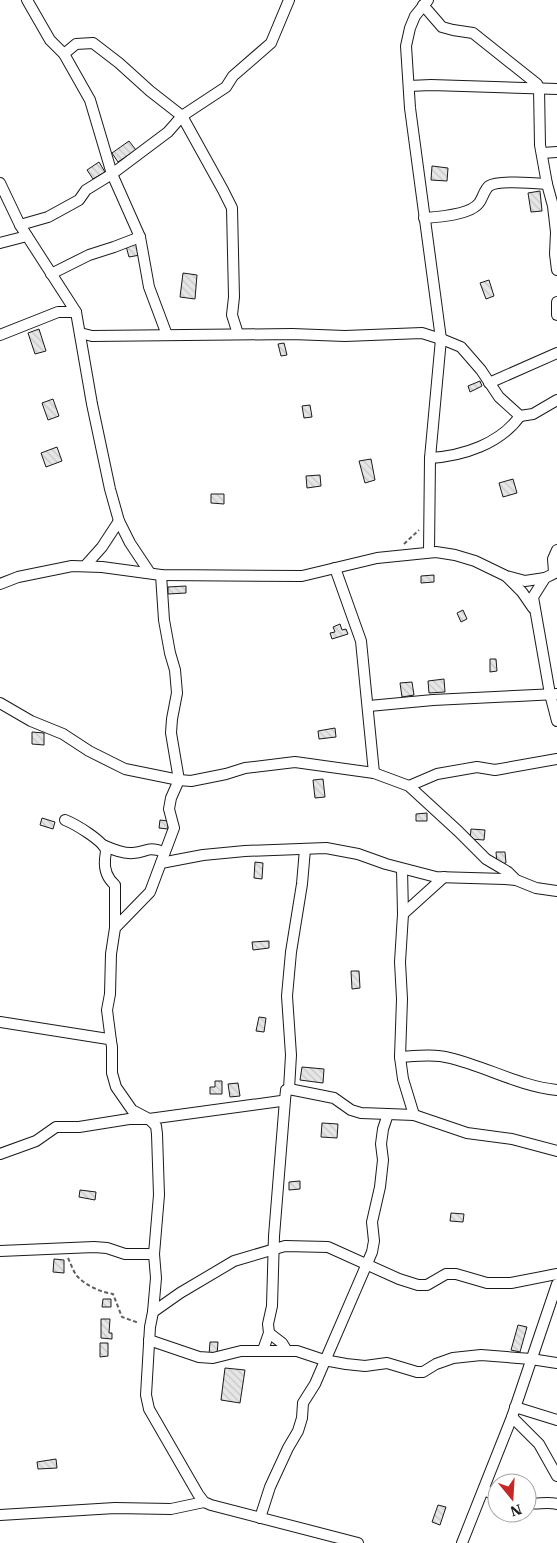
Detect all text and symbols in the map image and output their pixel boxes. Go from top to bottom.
north arrow [487,1473,537,1523]
text: N [508,1500,524,1521]

